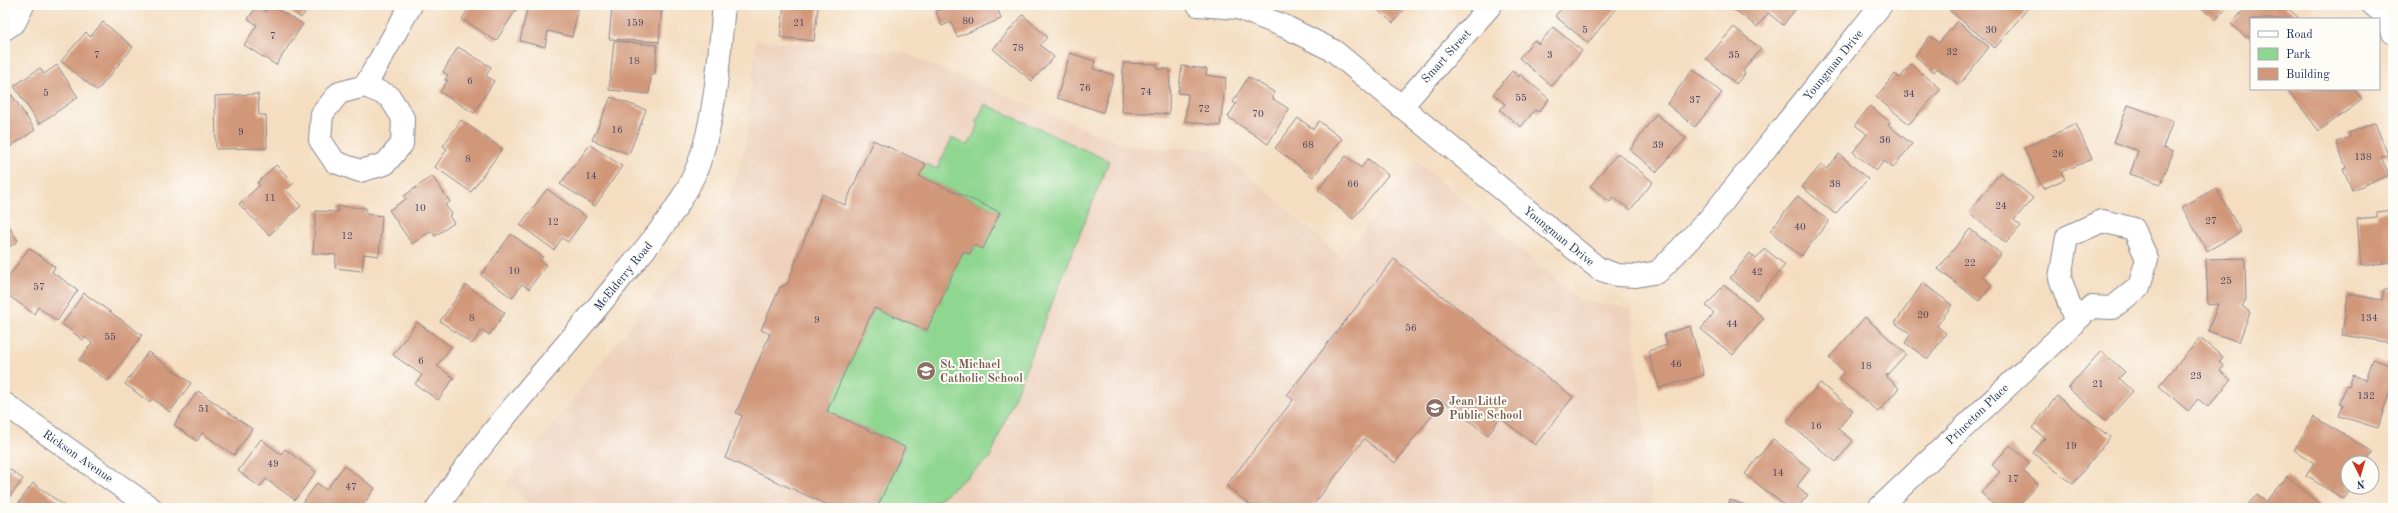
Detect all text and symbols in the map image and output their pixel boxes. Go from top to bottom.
house number: 80 [962,16,974,26]
house number: 159 [626,18,644,28]
house number: 21 [793,18,805,28]
legend [2250,18,2380,90]
house number: 5 [1582,25,1588,35]
house number: 30 [1985,25,1997,35]
street label: Smart Street [1420,28,1474,86]
street label: Youngman Drive [1802,28,1866,103]
text: Road [2286,29,2313,41]
house number: 7 [270,31,276,41]
house number: 78 [1012,43,1024,53]
house number: 32 [1946,47,1958,57]
text: Park [2286,49,2311,61]
house number: 7 [94,50,100,60]
house number: 3 [1547,50,1553,60]
house number: 35 [1728,50,1740,60]
house number: 18 [628,56,640,66]
text: Building [2286,69,2330,81]
house number: 6 [467,76,473,86]
house number: 76 [1079,83,1091,93]
house number: 74 [1140,87,1152,97]
house number: 5 [43,88,49,98]
house number: 34 [1903,89,1915,99]
house number: 55 [1515,93,1527,103]
house number: 37 [1689,95,1701,105]
house number: 72 [1198,104,1210,114]
house number: 70 [1252,109,1264,119]
house number: 16 [611,125,623,135]
house number: 9 [238,127,244,137]
house number: 36 [1879,135,1891,145]
house number: 68 [1302,140,1314,150]
house number: 39 [1652,140,1664,150]
house number: 26 [2052,149,2064,159]
house number: 138 [2354,152,2372,162]
house number: 8 [465,154,471,164]
house number: 14 [585,171,597,181]
house number: 66 [1347,179,1359,189]
house number: 38 [1829,179,1841,189]
house number: 11 [264,193,276,203]
house number: 24 [1995,201,2007,211]
house number: 10 [414,203,426,213]
street label: Youngman Drive [1521,205,1596,269]
house number: 27 [2205,216,2217,226]
house number: 12 [547,217,559,227]
house number: 40 [1794,222,1806,232]
house number: 12 [341,231,353,241]
street label: McElderry Road [592,240,655,313]
house number: 22 [1964,258,1976,268]
house number: 10 [508,266,520,276]
house number: 42 [1751,267,1763,277]
house number: 25 [2220,276,2232,286]
house number: 57 [33,282,45,292]
house number: 20 [1917,310,1929,320]
house number: 8 [469,313,475,323]
house number: 134 [2360,313,2378,323]
house number: 9 [814,315,820,325]
house number: 44 [1726,319,1738,329]
house number: 56 [1405,323,1417,333]
house number: 55 [104,332,116,342]
house number: 6 [418,356,424,366]
place label: St. Michael Catholic School [940,359,1023,385]
house number: 46 [1670,359,1682,369]
school or university icon: St. Michael Catholic School [915,360,937,382]
house number: 18 [1860,361,1872,371]
house number: 23 [2190,371,2202,381]
house number: 21 [2092,379,2104,389]
street label: Princeton Place [1944,382,2012,447]
house number: 132 [2357,391,2375,401]
place label: Jean Little Public School [1449,396,1522,422]
school or university icon: Jean Little Public School [1424,397,1446,419]
house number: 51 [198,404,210,414]
house number: 16 [1810,421,1822,431]
street label: Rickson Avenue [40,428,115,486]
house number: 19 [2065,441,2077,451]
north arrow [2340,455,2380,495]
house number: 49 [267,459,279,469]
house number: 14 [1772,468,1784,478]
house number: 17 [2007,474,2019,484]
text: N [2355,478,2365,489]
house number: 47 [345,482,357,492]

